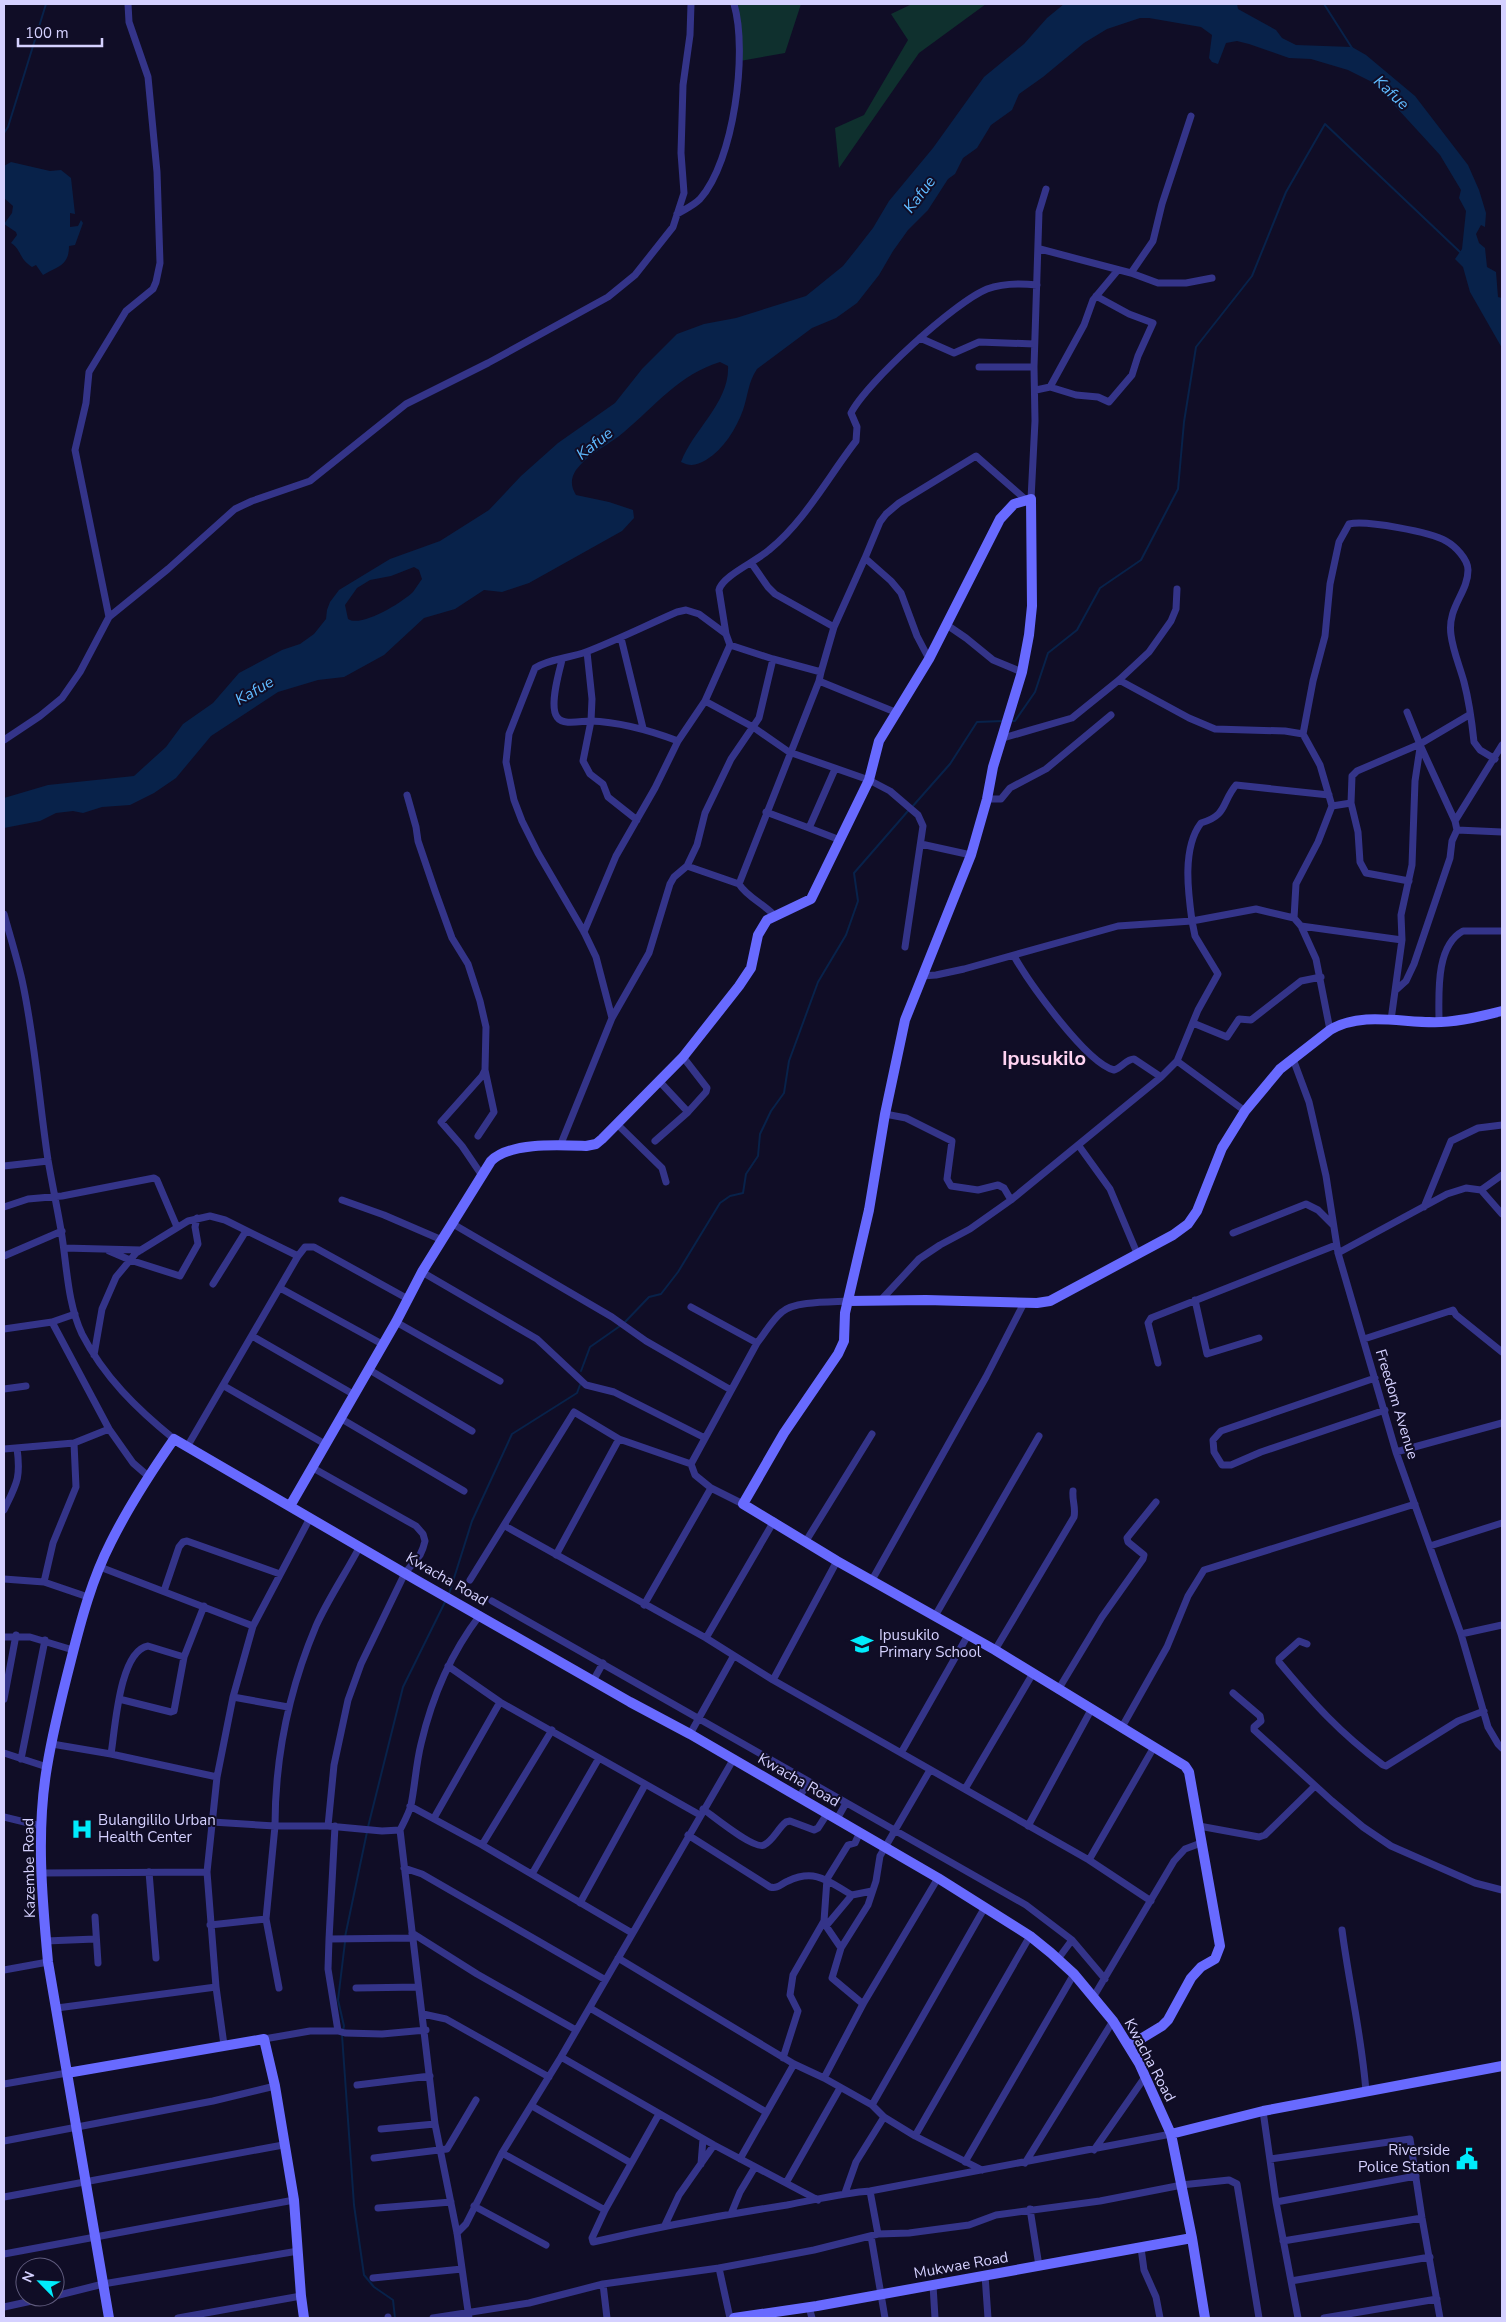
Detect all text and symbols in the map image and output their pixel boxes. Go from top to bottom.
scale bar [18,15,101,47]
text: 100 m [25,23,69,43]
water label: Kafue [1369,71,1414,115]
water label: Kafue [899,171,941,218]
water label: Kafue [572,422,618,465]
water label: Kafue [231,671,278,711]
district label: Ipusukilo [1002,1045,1086,1072]
street label: Freedom Avenue [1371,1346,1423,1462]
street label: Kwacha Road [402,1547,492,1611]
place label: Ipusukilo Primary School [879,1625,982,1662]
school or university icon: Ipusukilo Primary School [849,1631,875,1657]
street label: Kwacha Road [754,1748,844,1812]
place label: Bulangililo Urban Health Center [98,1810,216,1847]
hospital icon: Bulangililo Urban Health Center [69,1816,95,1842]
street label: Kazembe Road [18,1818,40,1918]
street label: Kwacha Road [1120,2015,1180,2105]
place label: Riverside Police Station [1358,2140,1450,2177]
public building icon: Riverside Police Station [1454,2146,1480,2172]
street label: Mukwae Road [912,2247,1010,2283]
north arrow [15,2257,65,2307]
text: N [18,2268,39,2286]

